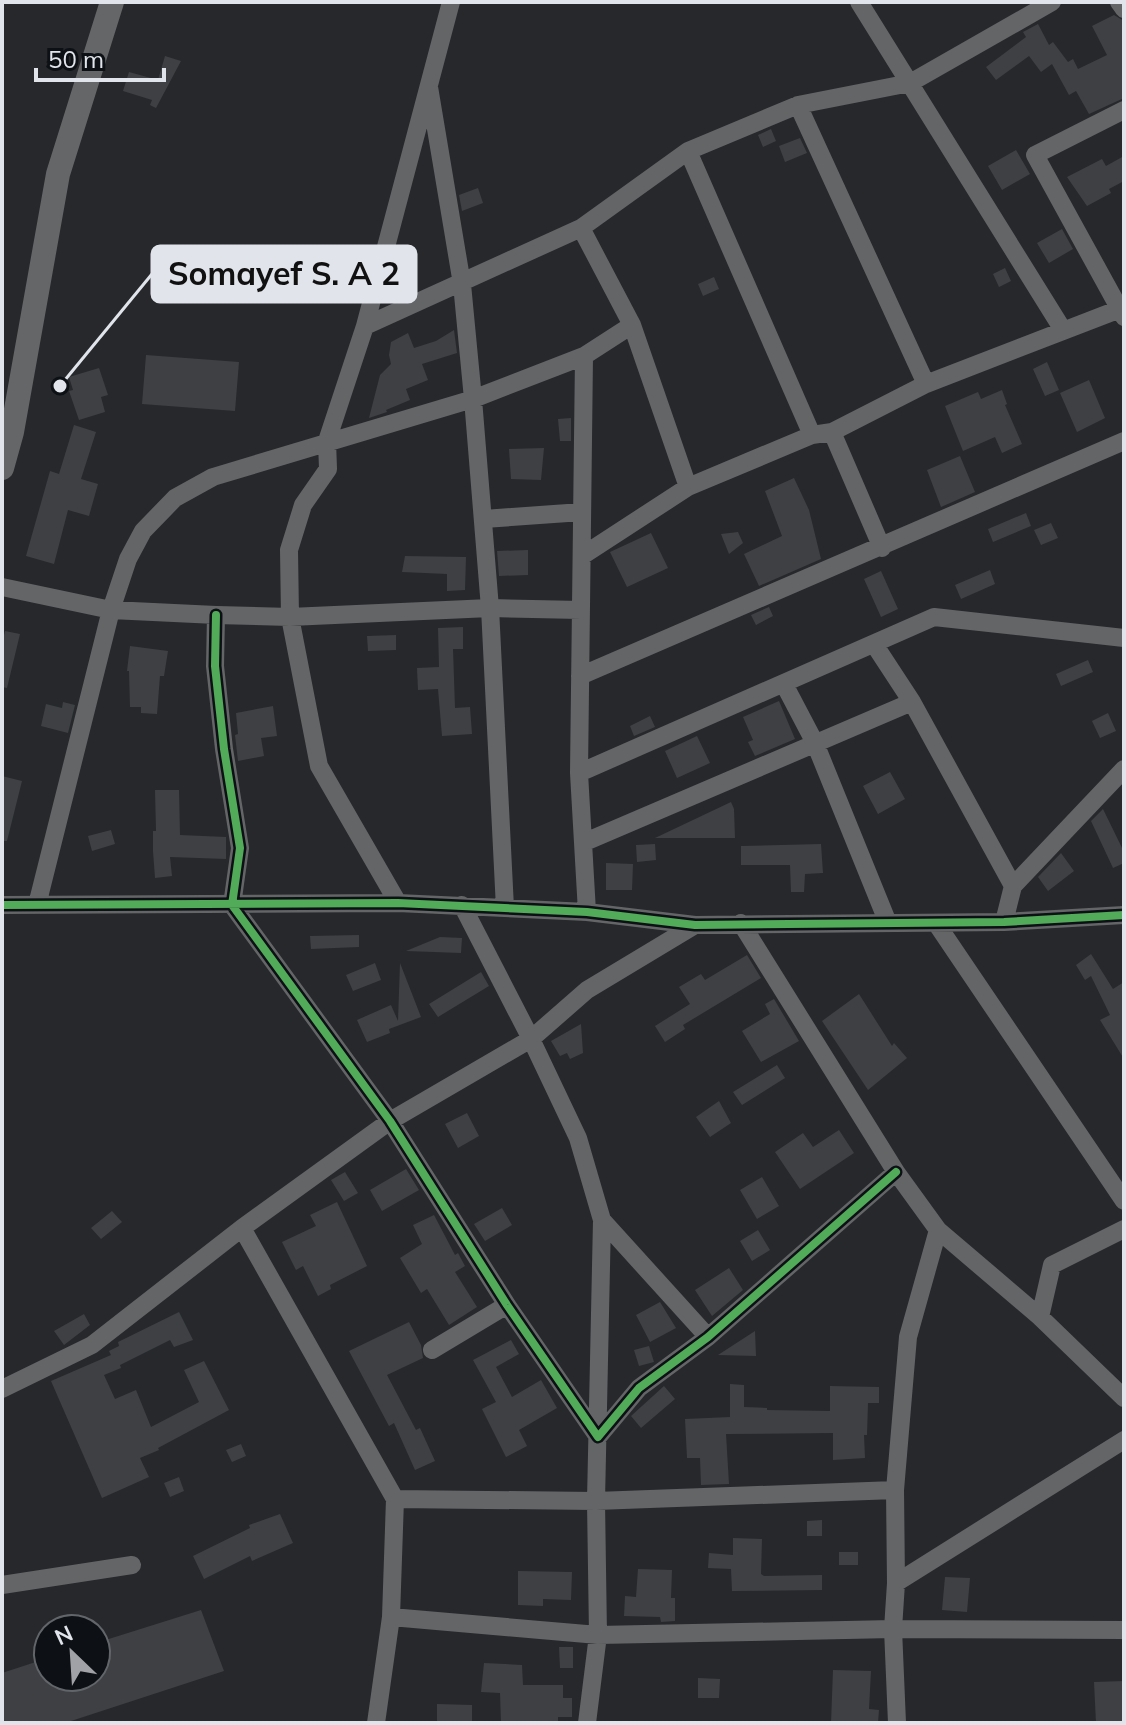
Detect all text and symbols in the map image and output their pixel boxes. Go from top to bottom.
scale bar [36,32,164,82]
text: 50 m [48,44,104,74]
callout: Somayef S. A 2 [152,246,416,302]
text: Somayef S. A 2 [168,253,400,293]
north arrow [32,1613,112,1693]
text: N [50,1619,77,1651]

